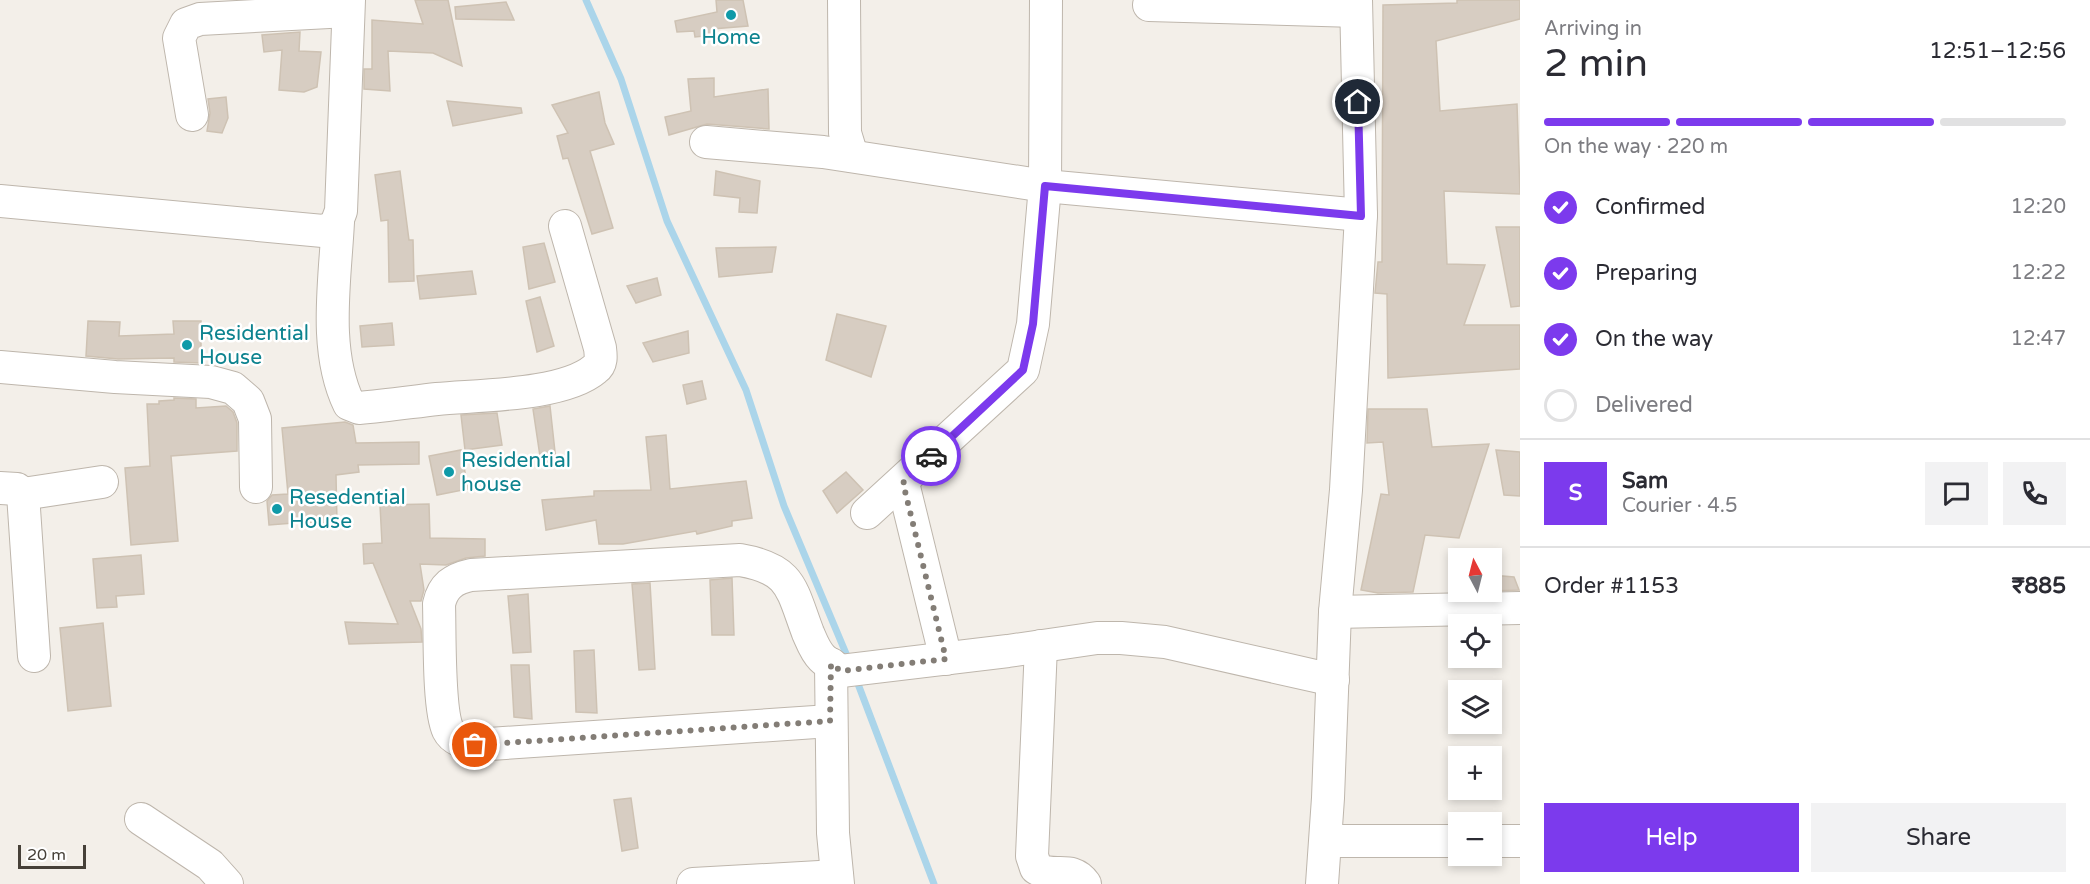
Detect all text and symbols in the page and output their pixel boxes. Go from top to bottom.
marker: Home [724,8,738,22]
text: Arriving in [1544,17,1642,41]
place label: Home [701,25,761,50]
text: 12:51–12:56 [1929,38,2066,64]
text: 2 min [1544,40,1648,87]
pin [1332,76,1383,127]
icon: home [1341,85,1374,118]
text: On the way · 220 m [1544,135,1728,159]
icon: check [1544,191,1577,224]
text: Confirmed [1595,194,1705,220]
text: 12:20 [2011,195,2066,219]
icon: check [1544,257,1577,290]
text: Preparing [1595,260,1698,286]
text: 12:22 [2011,261,2066,285]
place label: Residential House [199,321,309,370]
icon: check [1544,323,1577,356]
text: On the way [1595,326,1713,352]
text: 12:47 [2011,327,2066,351]
marker: Residential House [180,338,194,352]
text: Delivered [1595,392,1693,418]
courier [901,426,961,486]
icon: car [915,440,948,473]
place label: Residential house [461,448,571,497]
button: chat [1925,462,1988,525]
button: phone [2003,462,2066,525]
marker: Residential house [442,465,456,479]
text: Sam [1622,468,1668,494]
text: S [1569,480,1582,506]
place label: Resedential House [289,485,406,534]
text: Courier · 4.5 [1622,494,1737,518]
marker: Resedential House [270,502,284,516]
north arrow [1448,548,1502,602]
map controls [1448,548,1502,866]
text: Order #1153 [1544,573,1679,599]
text: ₹885 [2012,573,2066,599]
button: locate [1448,614,1502,668]
button: layers [1448,680,1502,734]
pin [449,719,500,770]
icon: bag [458,728,491,761]
button: + [1448,746,1502,800]
button: Help [1544,803,1799,872]
button: Share [1811,803,2066,872]
button: − [1448,812,1502,866]
scale bar [18,842,86,870]
text: 20 m [27,845,66,865]

